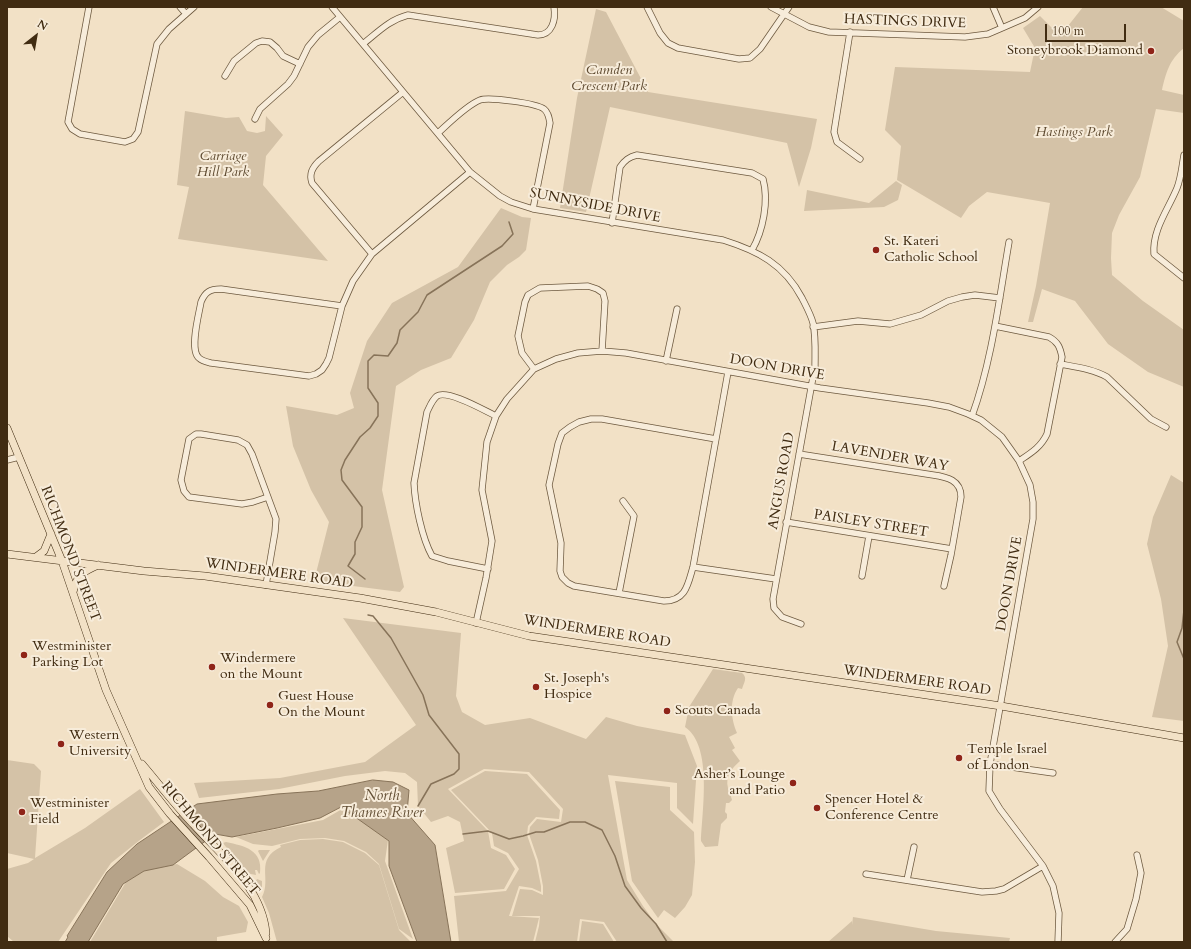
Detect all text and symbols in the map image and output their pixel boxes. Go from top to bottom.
street label: HASTINGS DRIVE [844,11,966,33]
north arrow [16,16,56,56]
text: N [34,16,50,34]
scale bar [1047,16,1128,42]
text: 100 m [1052,23,1084,39]
place label: Stoneybrook Diamond [1007,43,1143,59]
marker: Stoneybrook Diamond [1146,46,1156,56]
park label: Camden Crescent Park [571,63,647,96]
park label: Hastings Park [1035,125,1113,141]
park label: Carriage Hill Park [197,149,249,182]
street label: SUNNYSIDE DRIVE [528,185,662,227]
place label: St. Kateri Catholic School [884,234,978,266]
marker: St. Kateri Catholic School [871,245,881,255]
street label: DOON DRIVE [728,351,826,385]
street label: ANGUS ROAD [765,431,799,531]
street label: LAVENDER WAY [830,438,950,476]
street label: RICHMOND STREET [36,484,104,624]
street label: PAISLEY STREET [812,507,930,541]
street label: DOON DRIVE [993,535,1027,633]
street label: WINDERMERE ROAD [204,555,354,593]
street label: WINDERMERE ROAD [522,612,672,652]
place label: Westminister Parking Lot [32,639,111,672]
marker: Westminister Parking Lot [19,650,29,660]
place label: Windermere on the Mount [220,651,302,684]
marker: Windermere on the Mount [207,662,217,672]
street label: WINDERMERE ROAD [842,662,992,700]
place label: St. Joseph's Hospice [544,671,609,704]
marker: St. Joseph's Hospice [531,682,541,692]
place label: Guest House On the Mount [278,689,365,722]
marker: Guest House On the Mount [265,700,275,710]
place label: Scouts Canada [675,703,761,719]
marker: Scouts Canada [662,706,672,716]
place label: Western University [69,728,131,760]
marker: Western University [56,739,66,749]
place label: Temple Israel of London [967,742,1047,774]
marker: Temple Israel of London [954,753,964,763]
place label: Asher’s Lounge and Patio [694,767,785,800]
marker: Asher’s Lounge and Patio [788,778,798,788]
street label: RICHMOND STREET [157,779,263,899]
water label: North Thames River [340,788,424,823]
place label: Spencer Hotel & Conference Centre [825,792,939,824]
place label: Westminister Field [30,796,109,828]
marker: Spencer Hotel & Conference Centre [812,803,822,813]
marker: Westminister Field [17,807,27,817]

